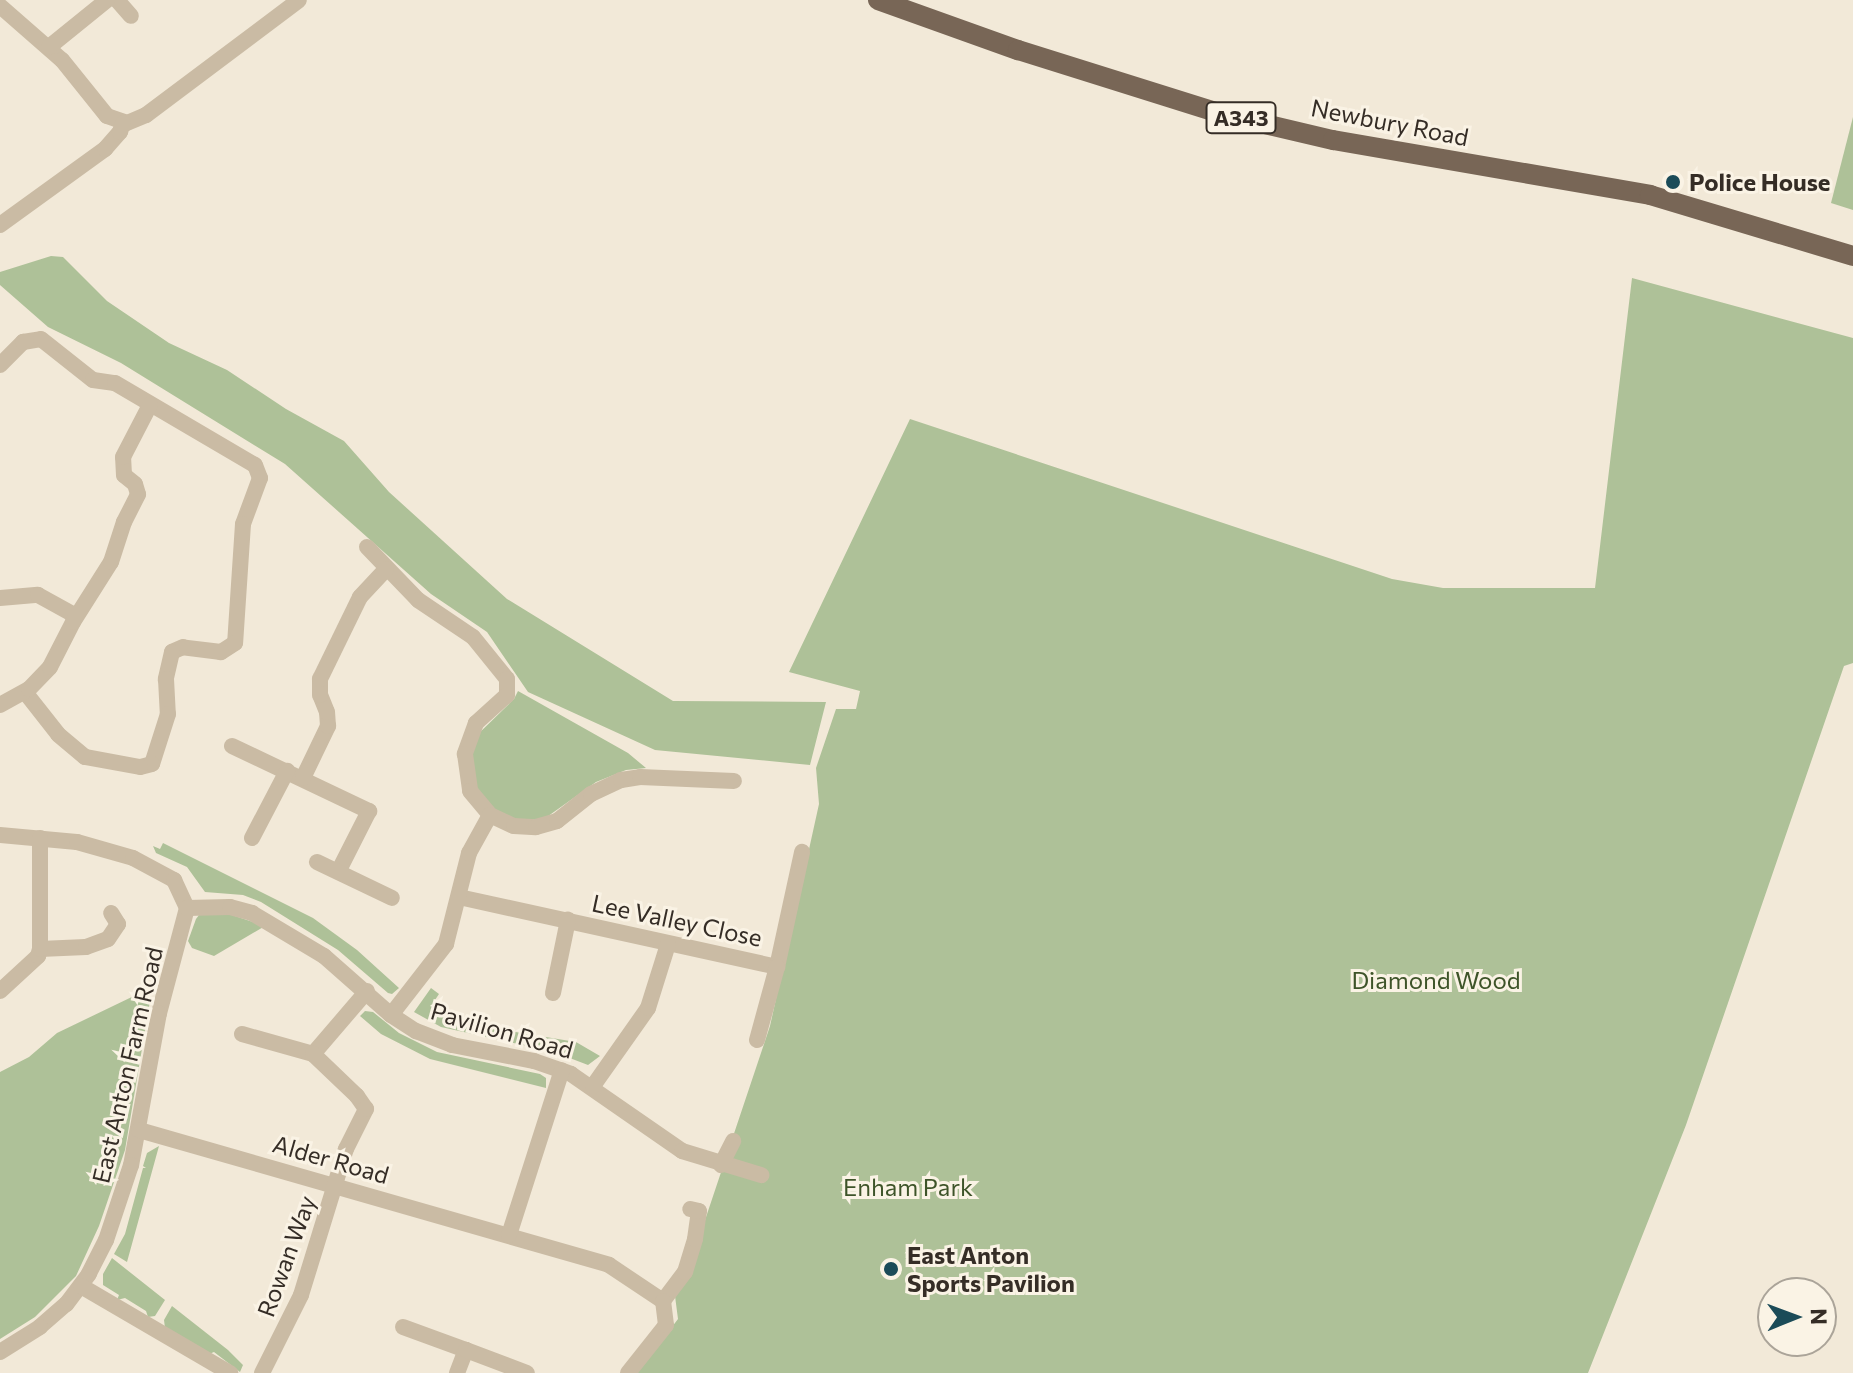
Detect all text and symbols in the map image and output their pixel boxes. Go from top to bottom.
street label: Newbury Road [1309,93,1471,151]
road number: A343 [1205,100,1277,136]
place label: Police House [1689,168,1831,196]
marker: Police House [1664,173,1682,191]
street label: Lee Valley Close [589,888,765,952]
street label: East Anton Farm Road [86,944,168,1186]
park label: Diamond Wood [1351,966,1521,994]
street label: Pavilion Road [427,996,577,1064]
street label: Alder Road [270,1129,392,1189]
park label: Enham Park [843,1173,973,1201]
street label: Rowan Way [251,1191,321,1321]
place label: East Anton Sports Pavilion [907,1241,1075,1297]
marker: East Anton Sports Pavilion [882,1260,900,1278]
north arrow [1757,1277,1837,1357]
text: N [1806,1308,1833,1325]

